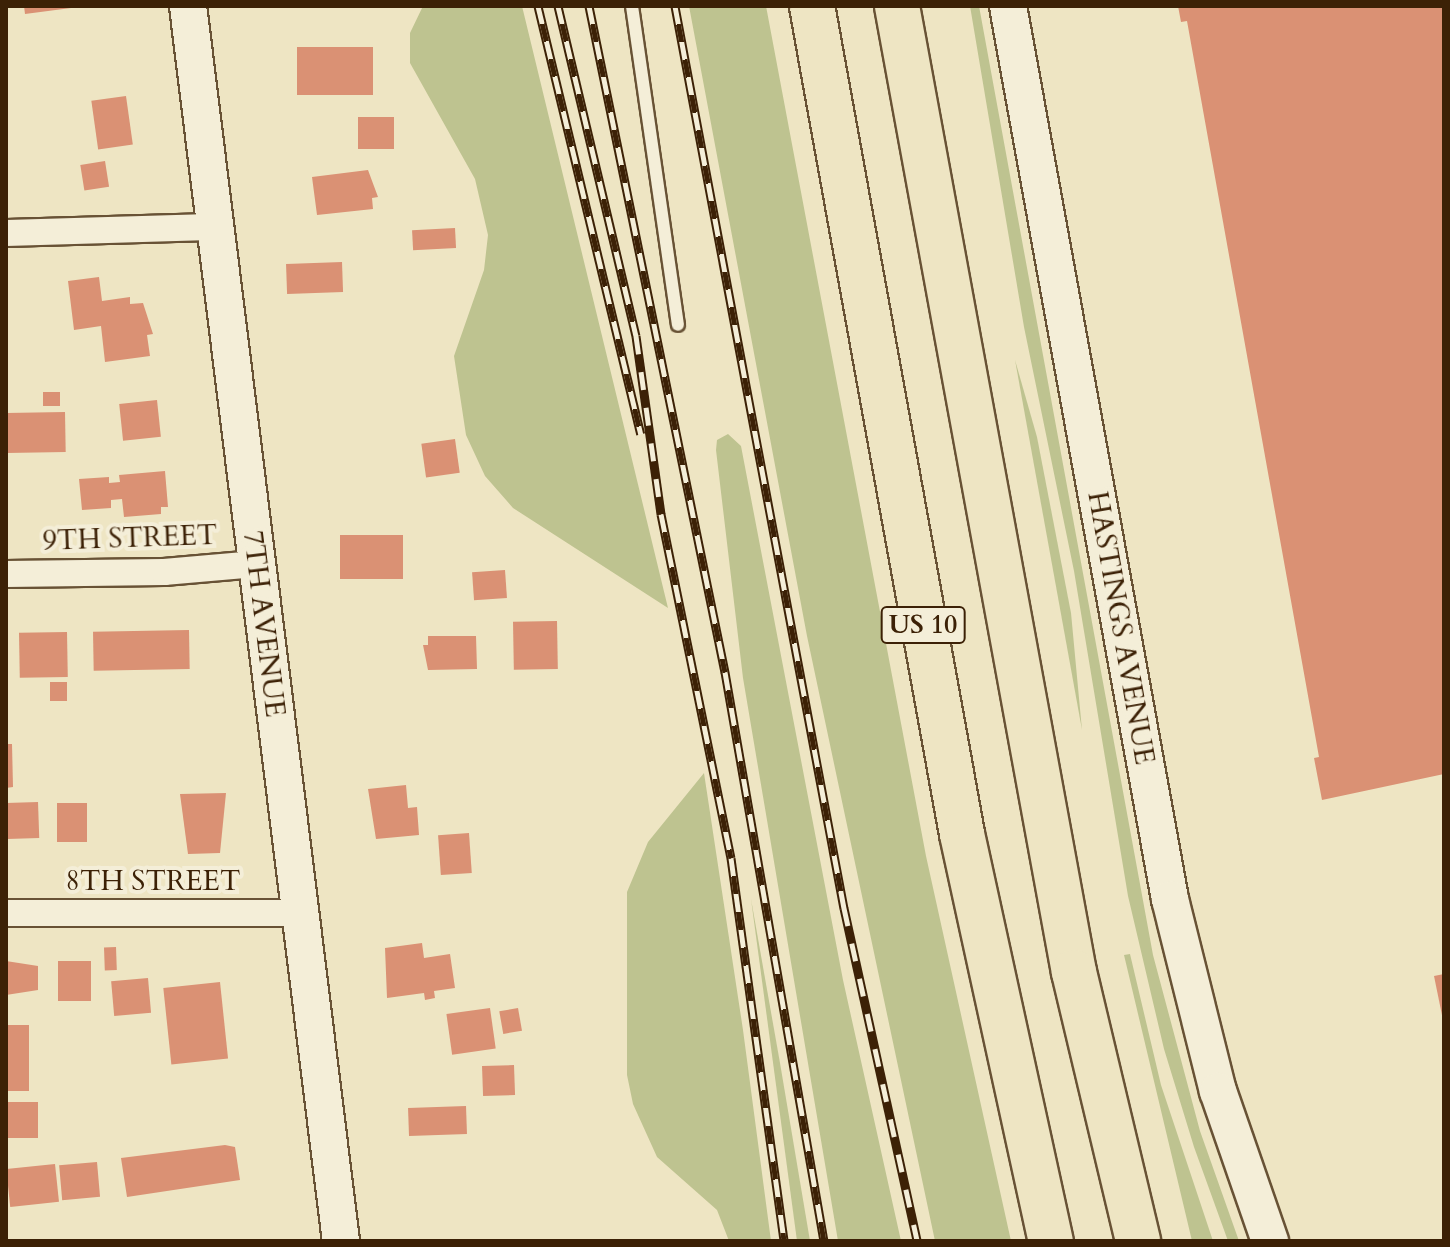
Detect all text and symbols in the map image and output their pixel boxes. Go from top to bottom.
street label: HASTINGS AVENUE [1080,489,1162,767]
street label: 9TH STREET [42,518,218,558]
street label: 7TH AVENUE [236,529,292,719]
road number: US 10 [879,603,967,647]
street label: 8TH STREET [66,864,240,898]

